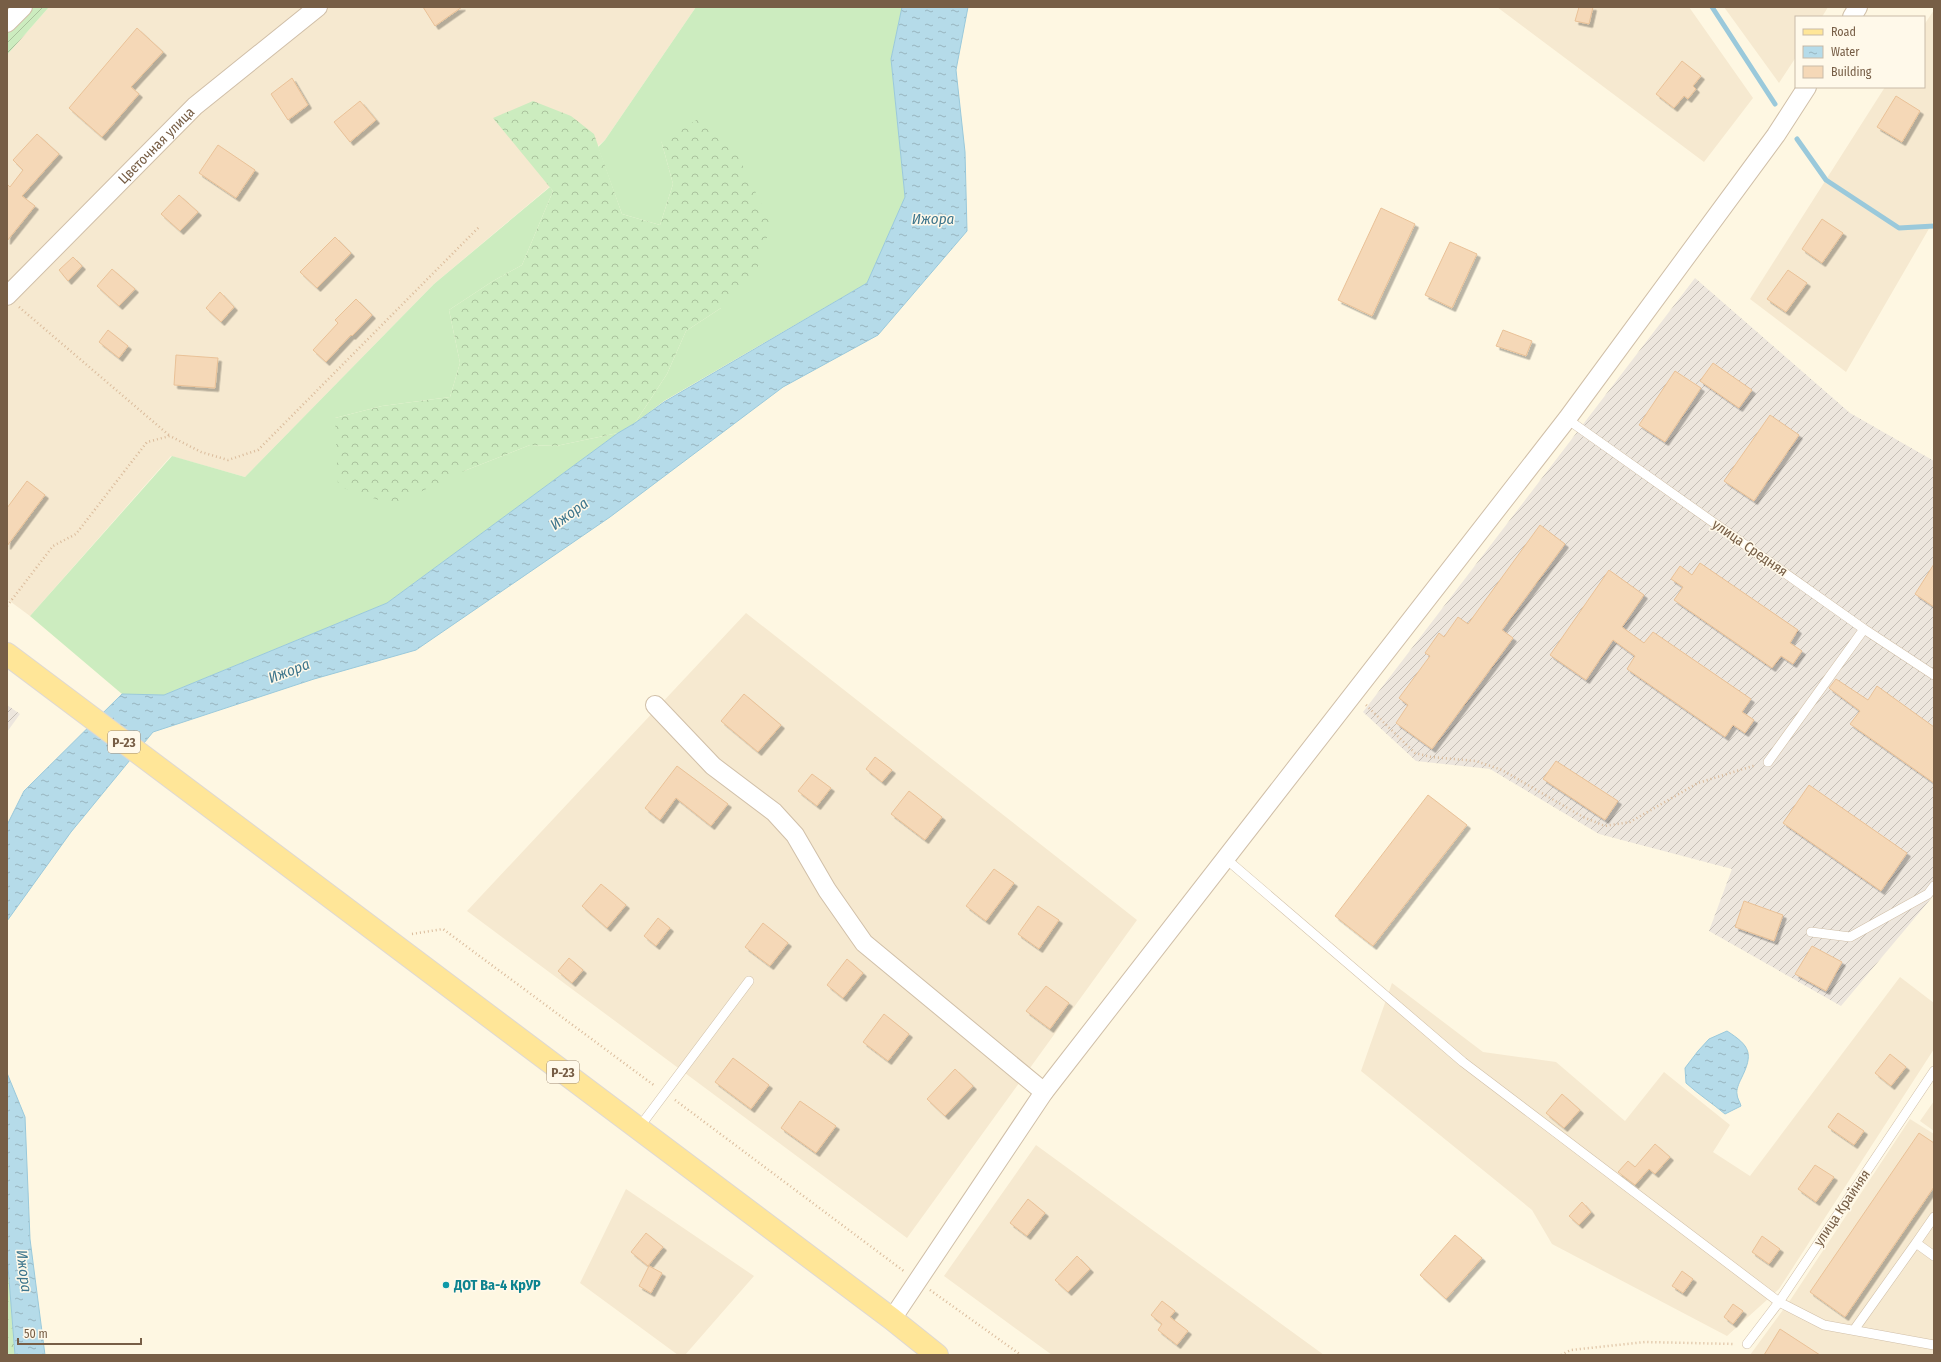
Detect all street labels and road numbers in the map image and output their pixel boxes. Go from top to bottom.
street label: Цветочная улица [114,103,198,187]
street label: улица Средняя [1709,516,1791,580]
road number: Р-23 [108,731,140,753]
road number: Р-23 [547,1061,579,1083]
street label: улица Крайняя [1810,1166,1874,1250]

